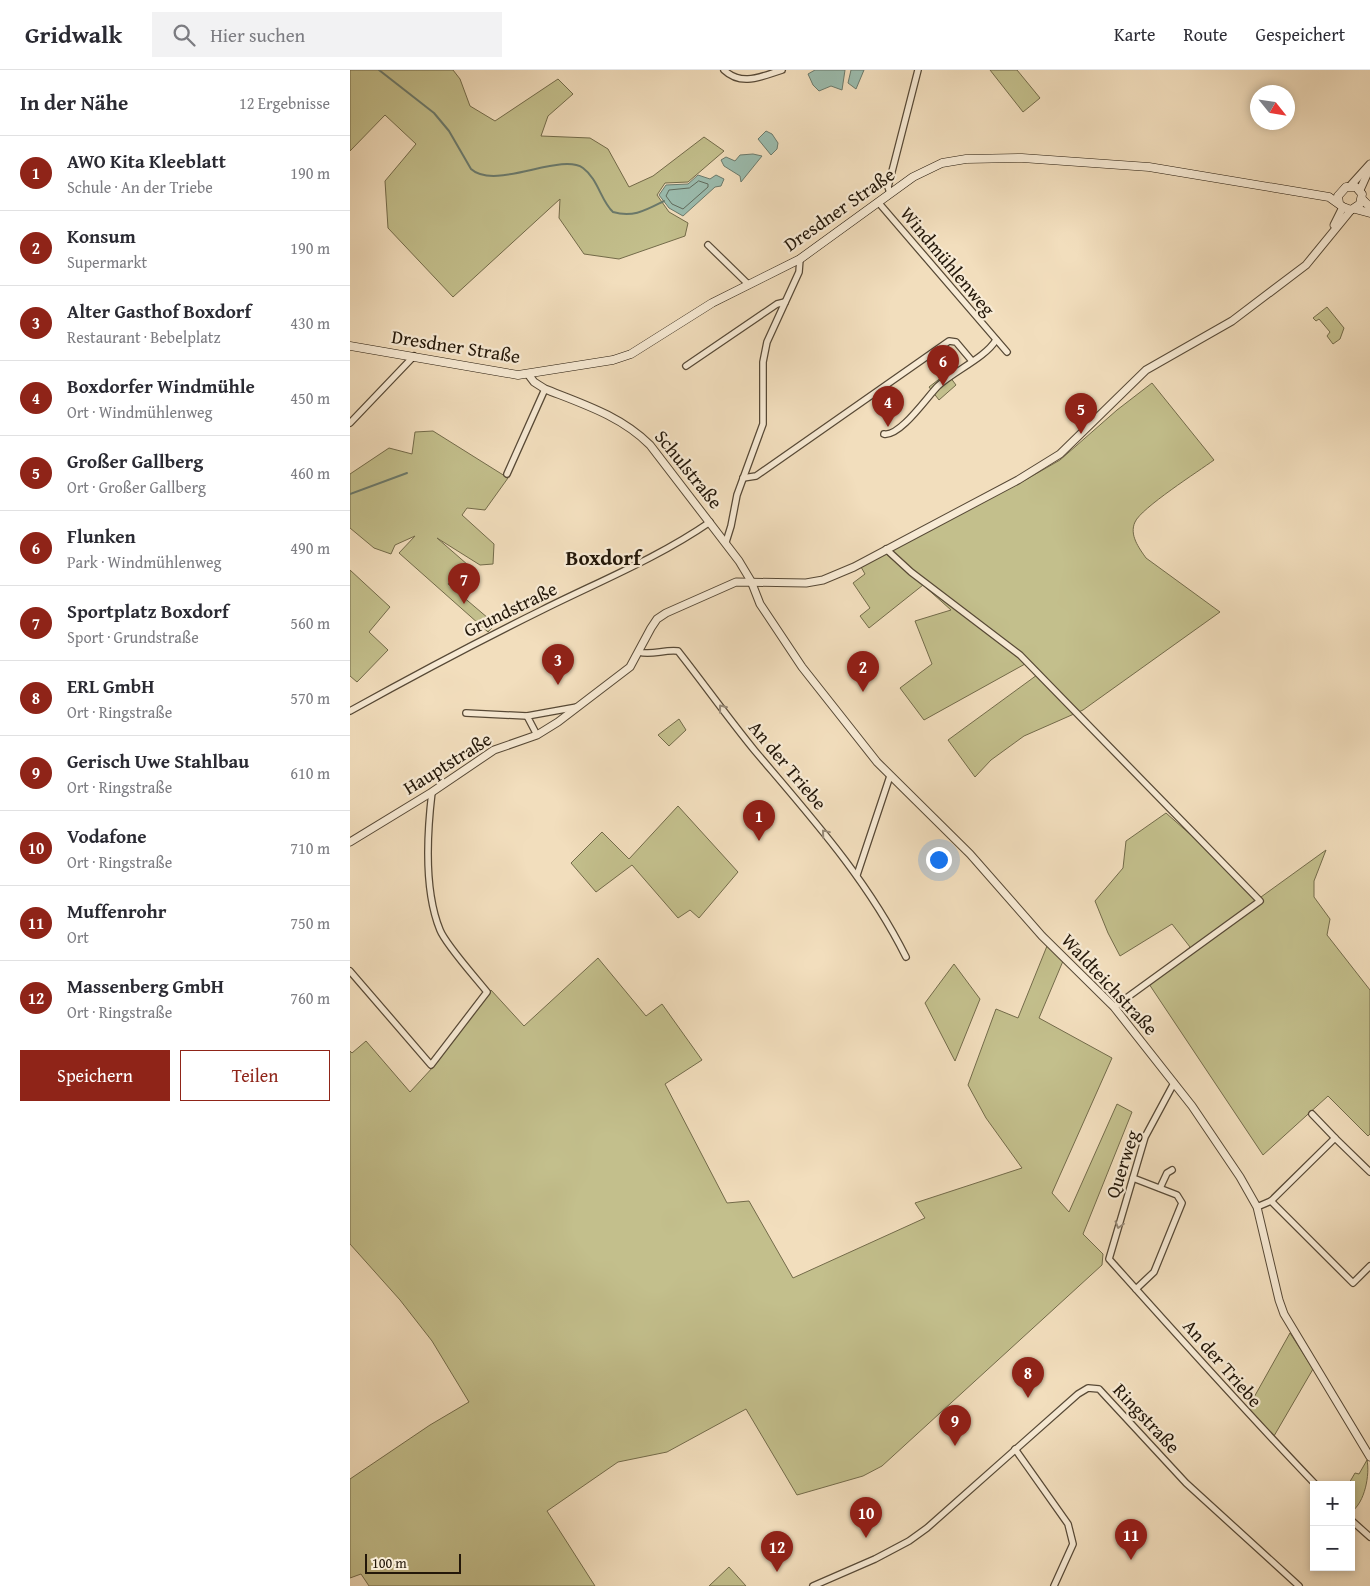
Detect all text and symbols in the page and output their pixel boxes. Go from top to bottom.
search box [152,12,502,57]
text: Gridwalk [25,17,122,52]
icon: search [170,21,198,49]
text: Hier suchen [210,21,305,49]
text: Karte [1114,21,1155,48]
text: Route [1183,21,1228,48]
text: Gespeichert [1256,21,1345,48]
north arrow [1250,85,1295,130]
text: In der Nähe [20,87,128,118]
text: 12 Ergebnisse [239,91,330,115]
text: AWO Kita Kleeblatt [67,147,226,175]
street label: Dresdner Straße [778,160,900,258]
text: 1 [32,161,40,185]
text: 190 m [290,161,330,185]
text: Schule · An der Triebe [67,175,213,199]
street label: Windmühlenweg [894,200,1003,322]
text: Konsum [67,222,136,250]
text: 2 [32,236,40,260]
text: 190 m [290,236,330,260]
text: Supermarkt [67,250,147,274]
text: Alter Gasthof Boxdorf [67,297,251,325]
text: 3 [32,311,40,335]
text: 430 m [290,311,330,335]
street label: Dresdner Straße [390,322,522,370]
text: Restaurant · Bebelplatz [67,325,220,349]
pin: 6 [927,345,959,386]
text: Boxdorfer Windmühle [67,372,255,400]
text: 4 [32,386,40,410]
text: 450 m [290,386,330,410]
pin: 4 [872,386,904,427]
pin: 5 [1065,393,1097,434]
text: Ort · Windmühlenweg [67,400,212,424]
street label: Schulstraße [648,423,730,515]
text: Großer Gallberg [67,447,203,475]
text: 5 [32,461,40,485]
text: 460 m [290,461,330,485]
text: Ort · Großer Gallberg [67,475,206,499]
text: Flunken [67,522,136,550]
text: 6 [32,536,40,560]
text: 490 m [290,536,330,560]
district label: Boxdorf [565,542,643,573]
text: Park · Windmühlenweg [67,550,221,574]
pin: 7 [448,563,480,604]
street label: Grundstraße [458,574,562,644]
text: Sportplatz Boxdorf [67,597,229,625]
text: 7 [32,611,40,635]
text: 560 m [290,611,330,635]
text: Sport · Grundstraße [67,625,199,649]
pin: 3 [542,644,574,685]
pin: 2 [847,651,879,692]
text: ERL GmbH [67,672,154,700]
text: 8 [32,686,40,710]
text: 570 m [290,686,330,710]
text: Ort · Ringstraße [67,700,172,724]
one-way arrow [719,705,727,714]
street label: An der Triebe [742,714,834,816]
street label: Hauptstraße [397,725,497,801]
text: Gerisch Uwe Stahlbau [67,747,249,775]
text: 9 [32,761,40,785]
text: 610 m [290,761,330,785]
text: Ort · Ringstraße [67,775,172,799]
pin: 1 [743,800,775,841]
text: Vodafone [67,822,147,850]
one-way arrow [823,830,831,839]
text: 10 [28,836,44,860]
text: 710 m [290,836,330,860]
your location [926,847,952,873]
text: Ort · Ringstraße [67,850,172,874]
text: Muffenrohr [67,897,167,925]
text: 11 [28,911,44,935]
text: 750 m [290,911,330,935]
text: Ort [67,925,89,949]
street label: Waldteichstraße [1055,927,1165,1041]
text: Massenberg GmbH [67,972,224,1000]
text: 12 [28,986,44,1010]
text: 760 m [290,986,330,1010]
text: Ort · Ringstraße [67,1000,172,1024]
button: Speichern [20,1050,170,1101]
button: Teilen [180,1050,330,1101]
street label: Querweg [1098,1126,1146,1202]
one-way arrow [1115,1221,1125,1229]
street label: An der Triebe [1177,1313,1269,1413]
pin: 8 [1012,1357,1044,1398]
street label: Ringstraße [1107,1377,1187,1460]
pin: 9 [939,1405,971,1446]
map controls [1310,1481,1355,1571]
button: + [1310,1481,1355,1526]
pin: 10 [850,1497,882,1538]
pin: 11 [1115,1519,1147,1560]
button: − [1310,1526,1355,1571]
pin: 12 [761,1531,793,1572]
scale bar [365,1551,461,1574]
text: 100 m [372,1553,407,1573]

